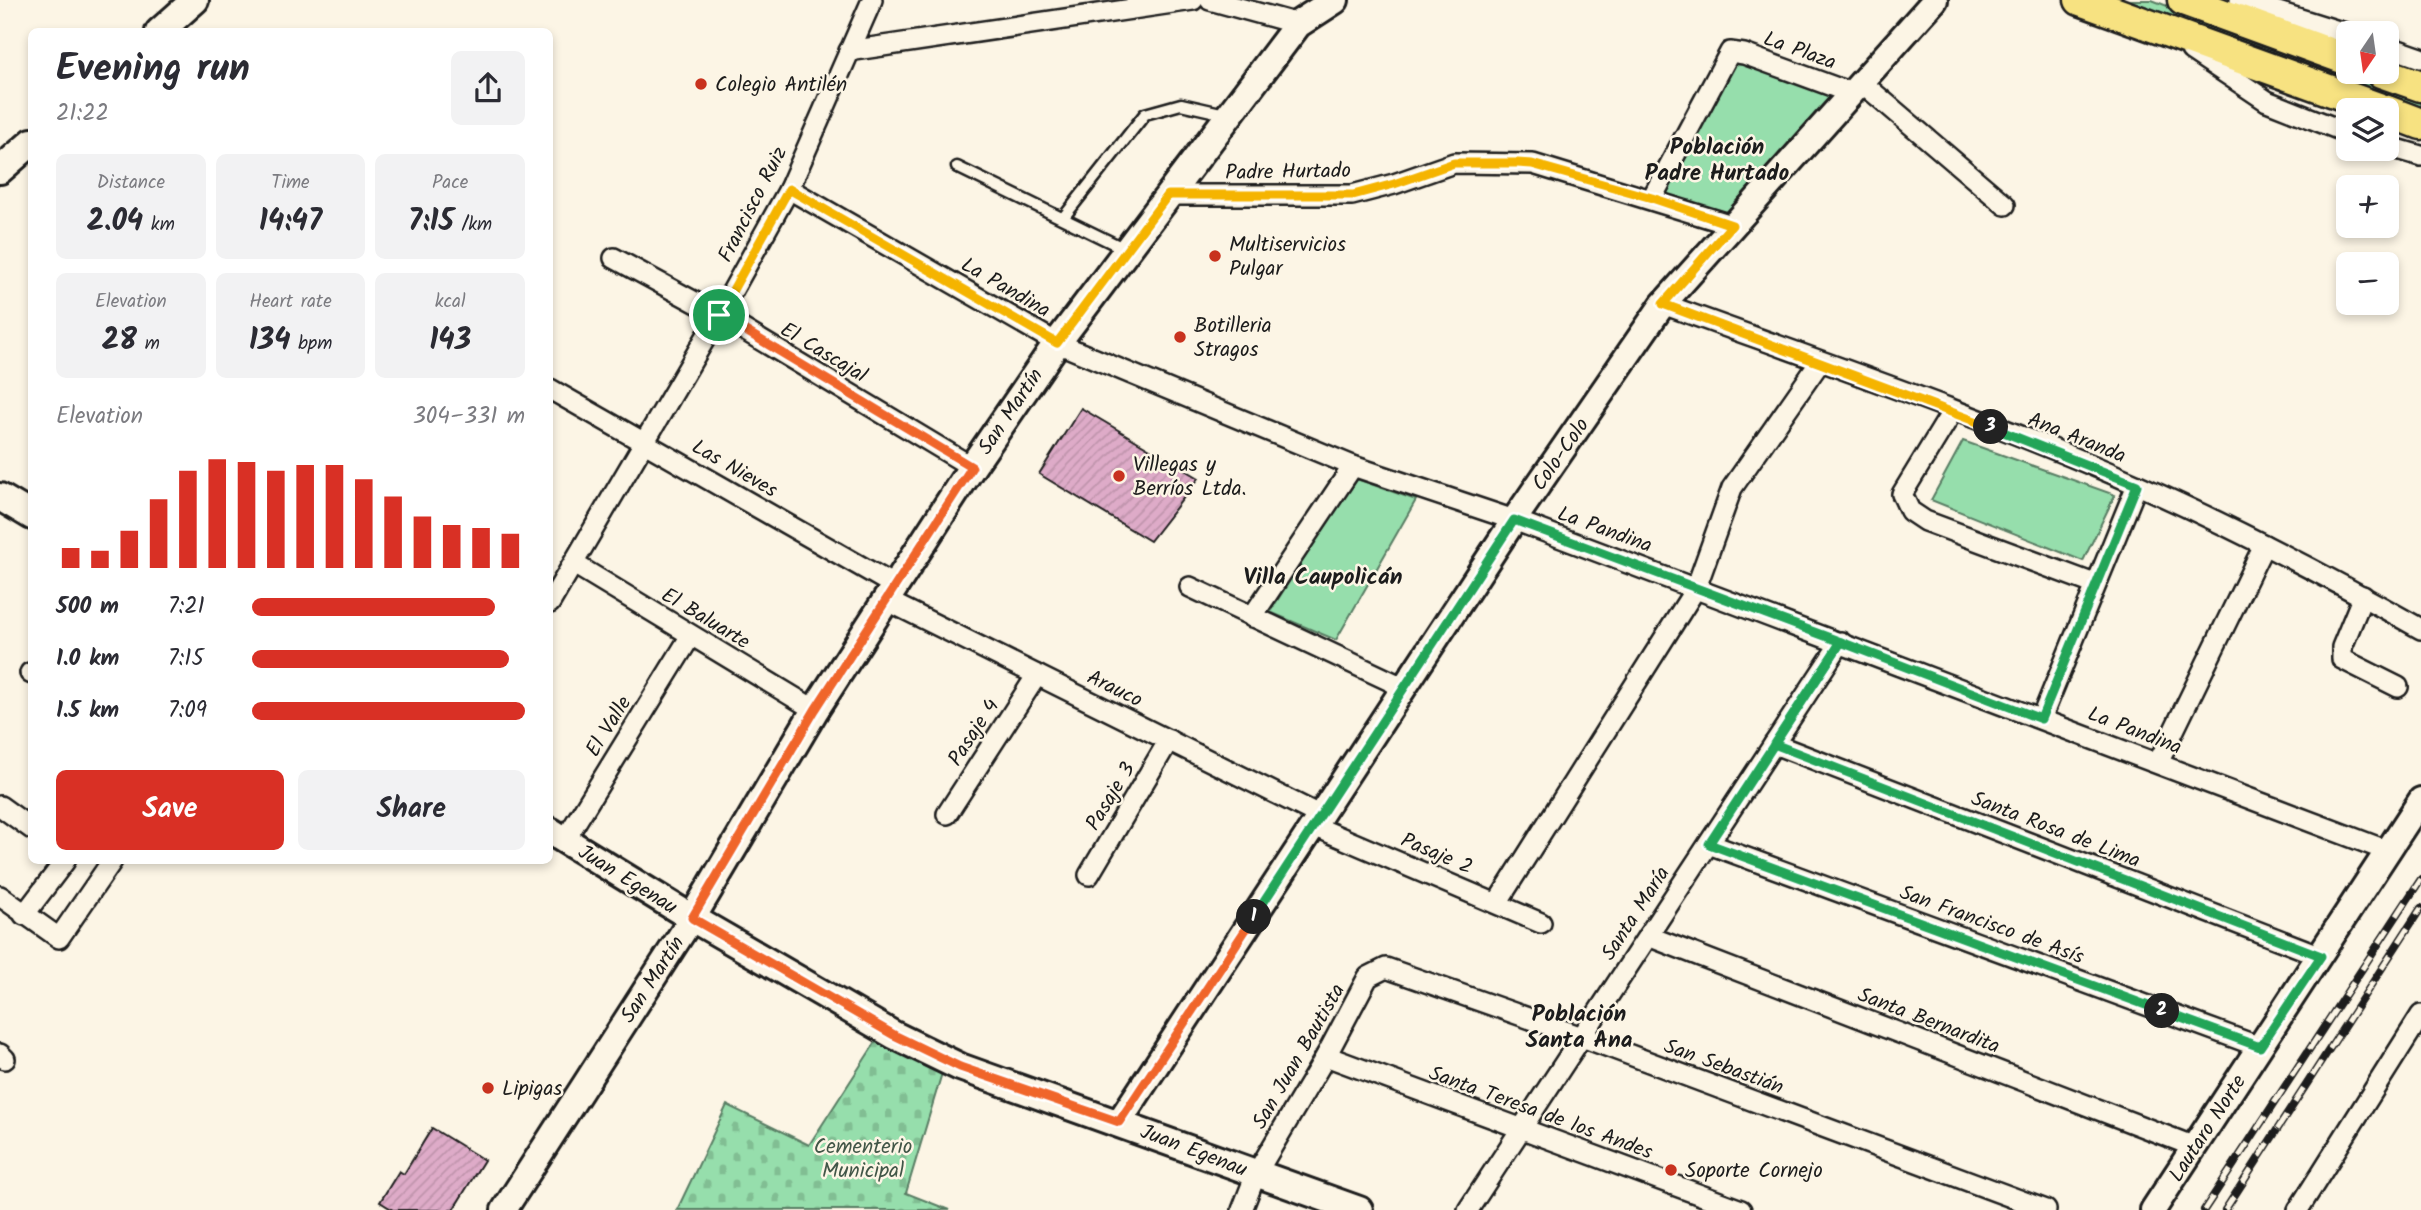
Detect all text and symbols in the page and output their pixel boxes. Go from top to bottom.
north arrow [2336,21,2399,84]
map controls [2336,21,2399,315]
street label: La Plaza [1758,23,1840,80]
text: Evening run [56,40,250,100]
button: share [451,51,525,125]
place label: Colegio Antilén [715,69,847,102]
marker: Colegio Antilén [693,76,709,92]
text: 21:22 [56,96,109,132]
button: layers [2336,98,2399,161]
district label: Población Padre Hurtado [1645,130,1789,192]
street label: Francisco Ruiz [710,141,797,268]
street label: Padre Hurtado [1225,155,1351,190]
text: Distance [97,168,165,198]
text: Time [271,168,310,198]
text: Pace [432,168,468,198]
button: + [2336,175,2399,238]
text: 2.04 [87,198,143,246]
text: 14:47 [259,198,322,246]
text: 7:15 [408,198,454,246]
text: km [143,210,175,240]
text: /km [454,210,492,240]
place label: Multiservicios Pulgar [1229,229,1346,286]
marker: Multiservicios Pulgar [1207,248,1223,264]
street label: La Pandina [954,249,1056,327]
button: − [2336,252,2399,315]
pin [689,285,749,345]
text: Elevation [95,287,167,317]
text: Heart rate [249,287,332,317]
text: kcal [435,287,466,317]
icon: arrive [700,296,738,334]
place label: Botilleria Stragos [1194,310,1272,367]
street label: El Cascajal [773,314,873,392]
text: 28 [102,317,137,365]
text: 134 [249,317,291,365]
text: 143 [429,317,471,365]
text: m [137,329,160,359]
text: bpm [291,329,332,359]
marker: Botilleria Stragos [1172,329,1188,345]
street label: San Martín [970,362,1052,462]
text: Elevation [56,399,143,435]
text: 304–331 m [413,399,525,435]
street label: Ana Aranda [2022,404,2131,473]
pin: 3 [1974,410,2008,444]
street label: Colo-Colo [1524,411,1599,498]
text: 3 [1985,411,1996,441]
street label: Las Nieves [685,431,784,507]
place label: Villegas y Berríos Ltda. [1133,449,1247,506]
marker: Villegas y Berríos Ltda. [1111,468,1127,484]
street label: La Pandina [1552,498,1657,563]
district label: Villa Caupolicán [1244,560,1403,596]
street label: El Baluarte [654,580,756,659]
text: 500 m [56,589,119,625]
text: 7:21 [168,589,205,625]
text: 1.0 km [56,641,119,677]
text: 7:15 [168,641,204,677]
street label: Arauco [1081,662,1148,717]
street label: El Valle [578,689,641,764]
street label: Pasaje 4 [940,692,1008,773]
text: 1.5 km [56,693,119,729]
text: 7:09 [168,693,207,729]
street label: La Pandina [2082,698,2186,764]
street label: Pasaje 3 [1078,756,1145,838]
button: Save [56,770,284,850]
button: Share [298,770,525,850]
street label: Santa Rosa de Lima [1966,783,2145,878]
street label: Pasaje 2 [1395,824,1478,884]
street label: Juan Egenau [571,837,684,924]
street label: Santa María [1593,860,1679,968]
street label: San Francisco de Asís [1895,877,2088,974]
pin: 1 [1236,900,1272,934]
text: 1 [1251,901,1256,931]
street label: San Martín [613,930,694,1030]
street label: San Juan Bautista [1244,978,1354,1136]
street label: Santa Bernardita [1853,979,2004,1064]
pin: 2 [2144,993,2180,1028]
text: 2 [2156,995,2167,1025]
district label: Población Santa Ana [1525,997,1633,1059]
street label: San Sebastián [1659,1030,1788,1104]
street label: Santa Teresa de los Andes [1424,1058,1657,1169]
street label: Lautaro Norte [2161,1068,2256,1189]
place label: Lipigas [502,1073,562,1106]
marker: Lipigas [480,1080,496,1096]
street label: Juan Egenau [1135,1116,1252,1187]
park label: Cementerio Municipal [814,1131,912,1188]
place label: Soporte Cornejo [1685,1155,1823,1188]
marker: Soporte Cornejo [1663,1162,1679,1178]

